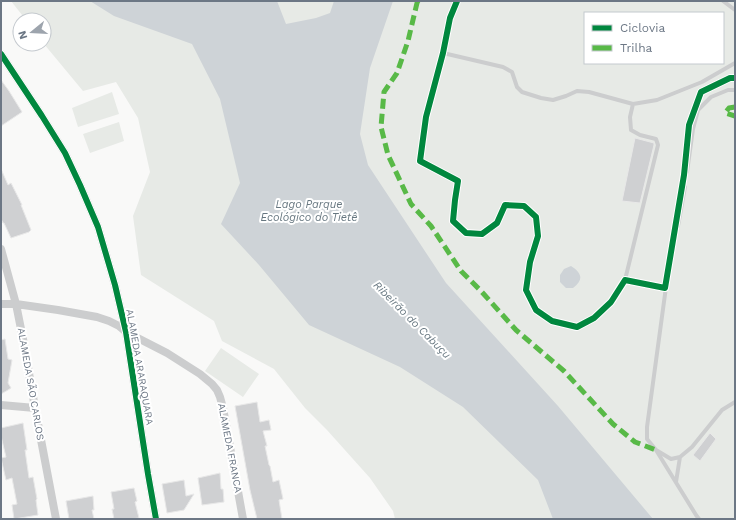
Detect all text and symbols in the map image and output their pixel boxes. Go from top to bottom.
north arrow [12,12,52,52]
legend [584,12,724,64]
text: Ciclovia [620,21,665,35]
text: N [16,29,30,41]
text: Trilha [620,41,653,55]
water label: Lago Parque Ecológico do Tietê [260,198,358,224]
water label: Ribeirão do Cabuçu [371,279,454,362]
street label: ALAMEDA ARARAQUARA [124,308,156,426]
street label: ALAMEDA SÃO CARLOS [16,327,46,441]
street label: ALAMEDA FRANCA [216,402,244,494]

